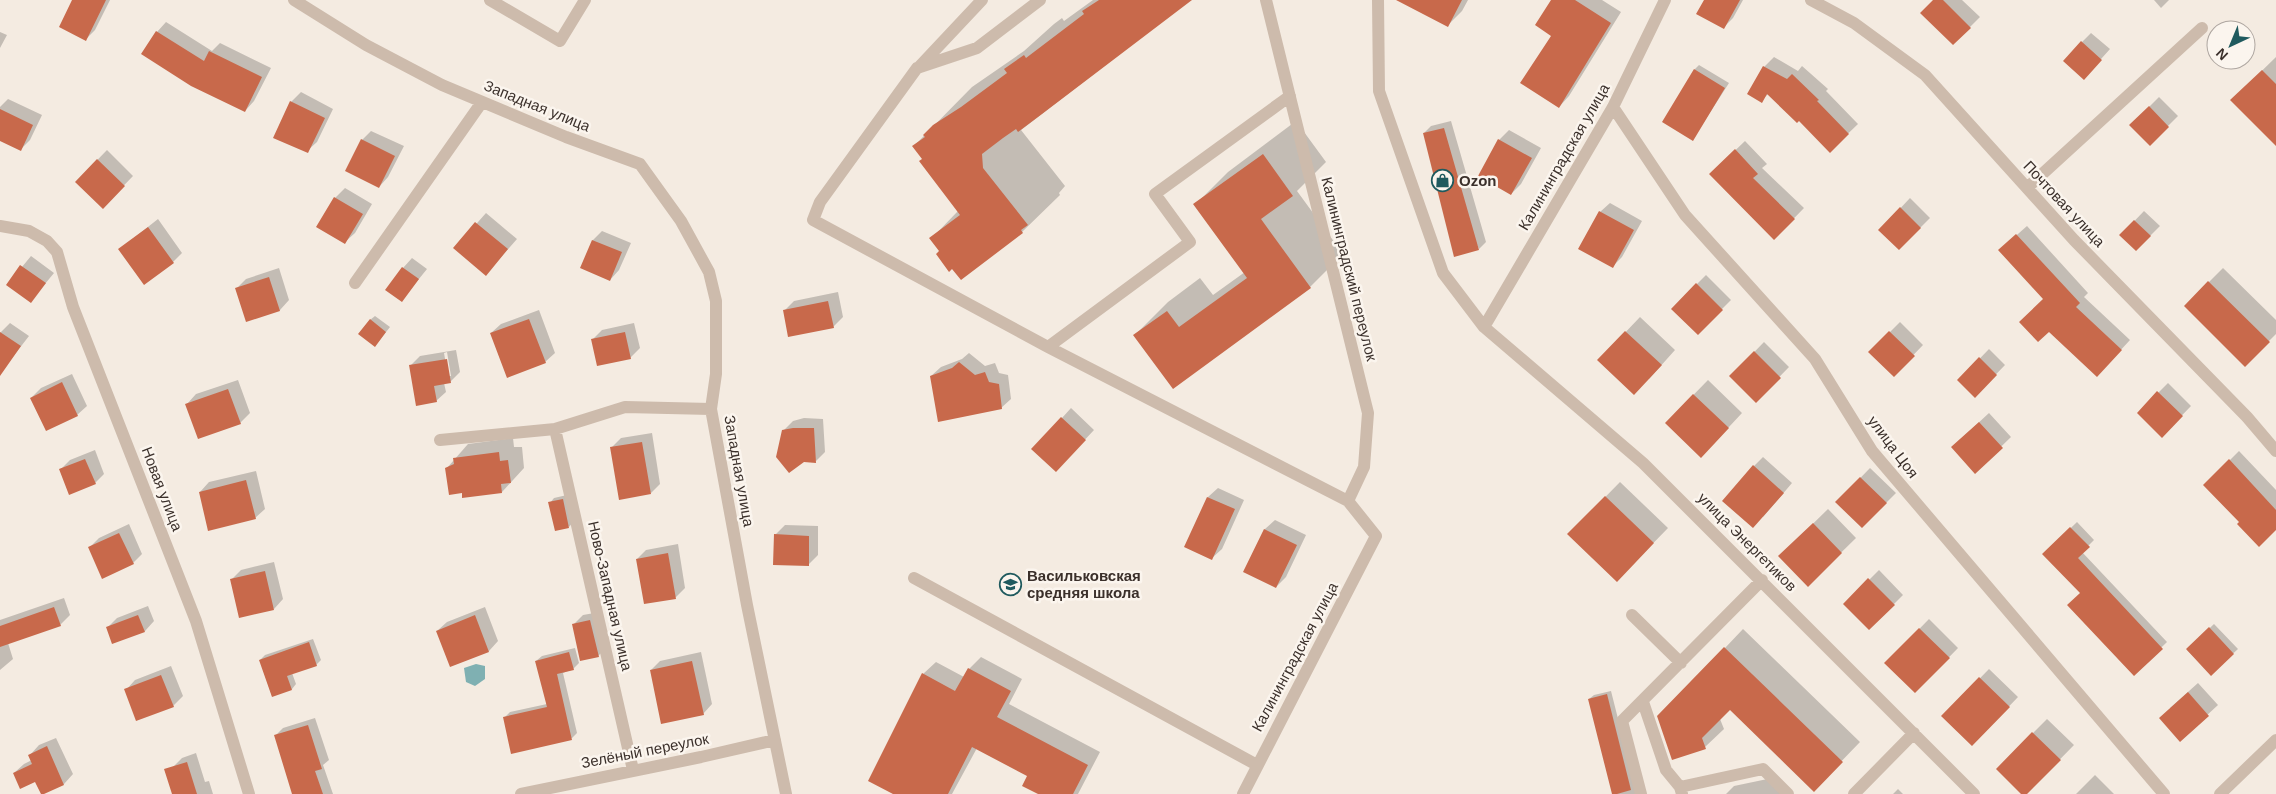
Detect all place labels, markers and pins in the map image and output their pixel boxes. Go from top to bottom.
shop icon: Ozon [1431,169,1455,193]
place label: Ozon [1459,172,1497,189]
place label: Васильковская средняя школа [1027,567,1141,601]
school or university icon: Васильковская средняя школа [999,573,1023,597]

